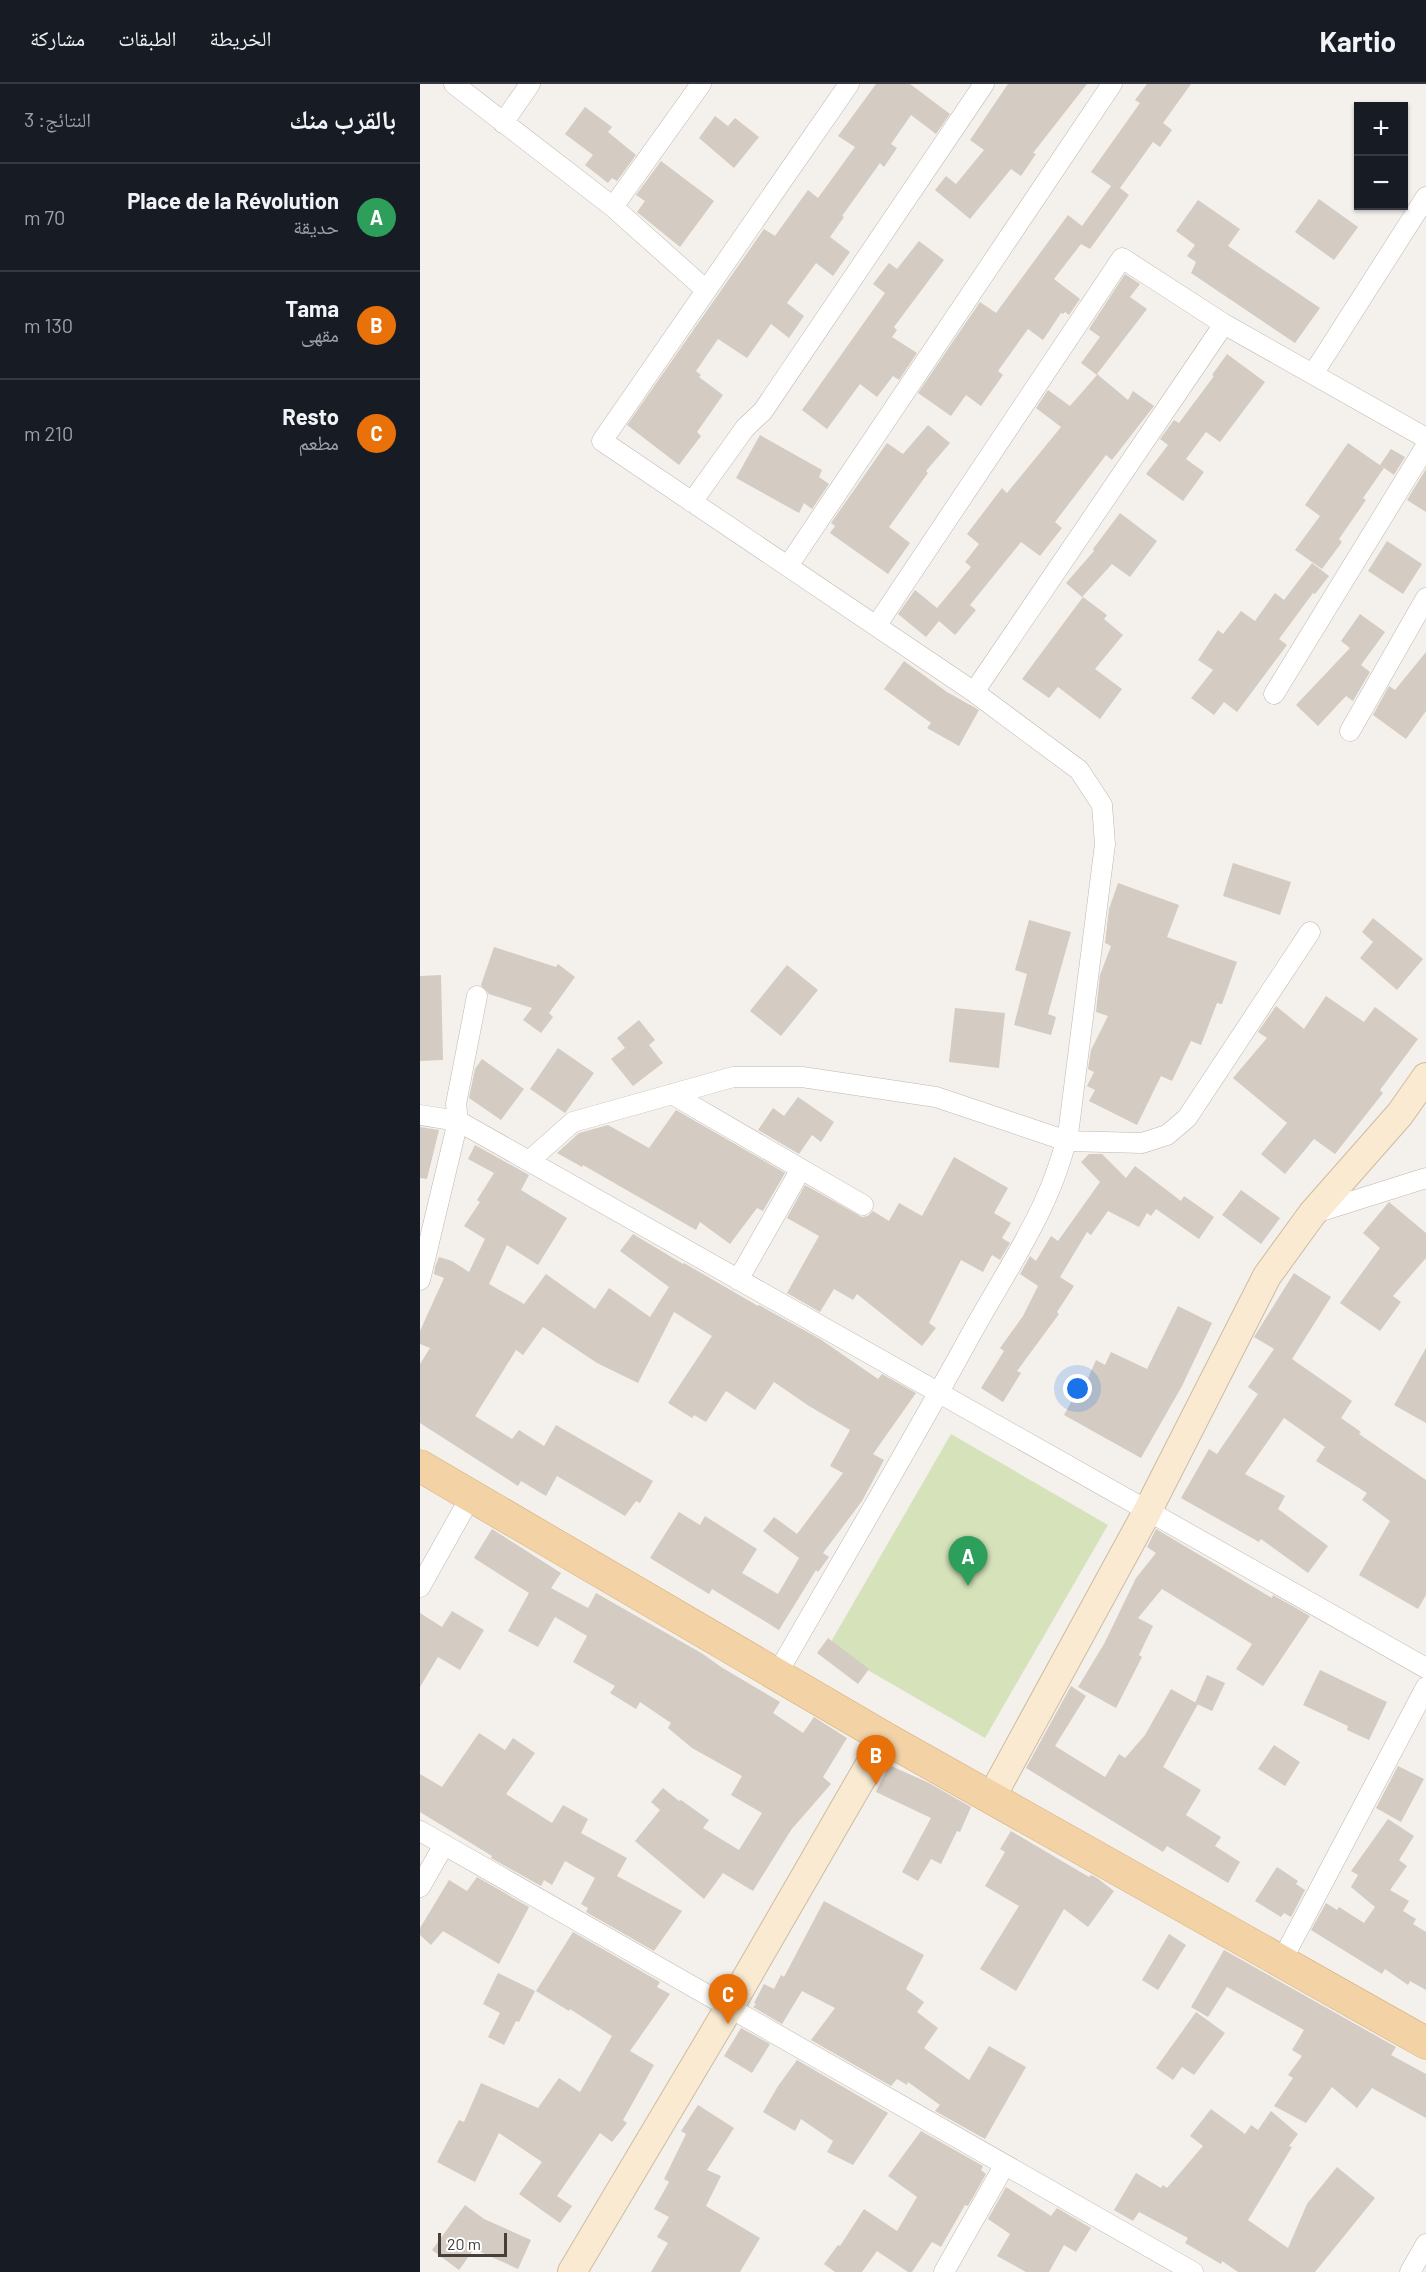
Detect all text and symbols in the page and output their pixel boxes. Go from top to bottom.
text: Kartio [1319,24,1396,58]
text: مشاركة [30,25,85,50]
text: الطبقات [118,25,177,50]
text: الخريطة [210,25,271,50]
map controls [1354,102,1408,210]
button: + [1354,102,1408,156]
text: بالقرب منك [289,103,396,134]
text: النتائج: 3 [24,107,91,131]
button: − [1354,156,1408,210]
text: Place de la Révolution [127,187,339,213]
text: 70 m [24,205,65,229]
text: A [370,205,383,229]
text: حديقة [293,214,339,238]
text: Tama [285,295,339,321]
text: 130 m [24,313,73,337]
text: B [370,313,383,337]
text: مقهى [301,322,339,346]
text: Resto [282,403,339,429]
text: 210 m [24,421,73,445]
text: C [370,421,383,445]
text: مطعم [298,430,339,454]
your location [1063,1374,1092,1403]
pin: A [948,1536,988,1586]
pin: B [856,1736,896,1785]
pin: C [708,1974,748,2024]
scale bar [438,2230,507,2258]
text: 20 m [447,2234,481,2253]

